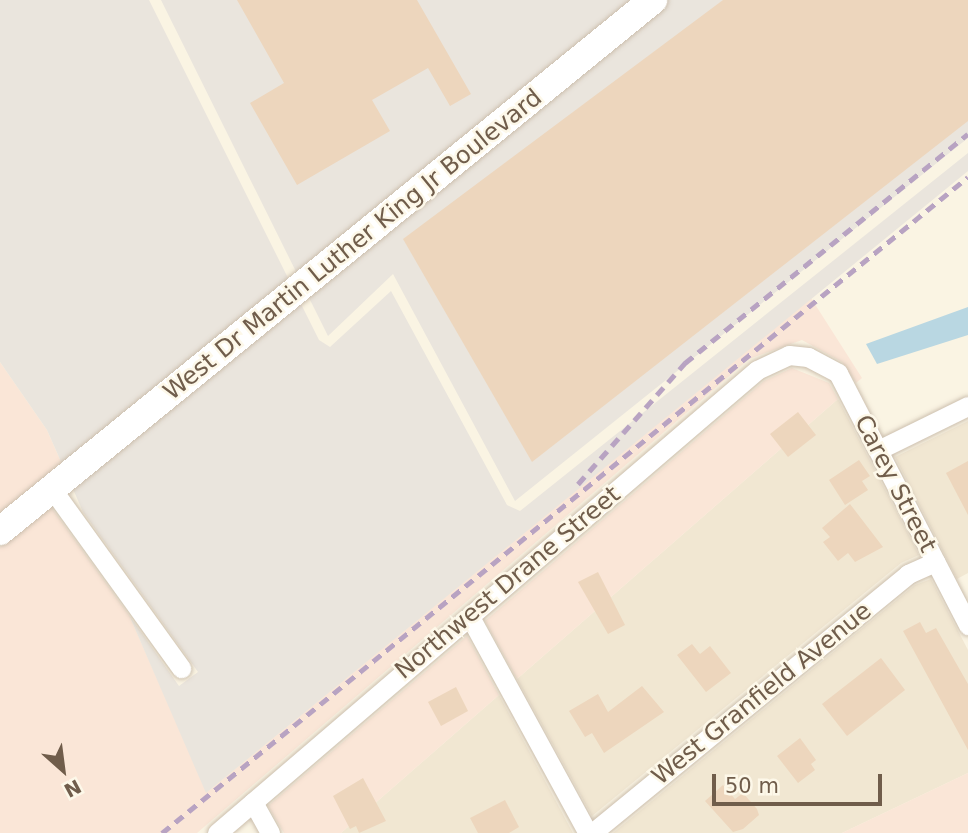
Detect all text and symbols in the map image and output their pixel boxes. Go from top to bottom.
street label: West Dr Martin Luther King Jr Boulevard [158,83,548,407]
street label: Carey Street [848,410,942,558]
street label: Northwest Drane Street [390,480,626,686]
street label: West Granfield Avenue [647,597,877,791]
north arrow [28,735,98,805]
scale bar [716,760,886,804]
text: 50 m [725,774,779,798]
text: N [61,775,85,802]

